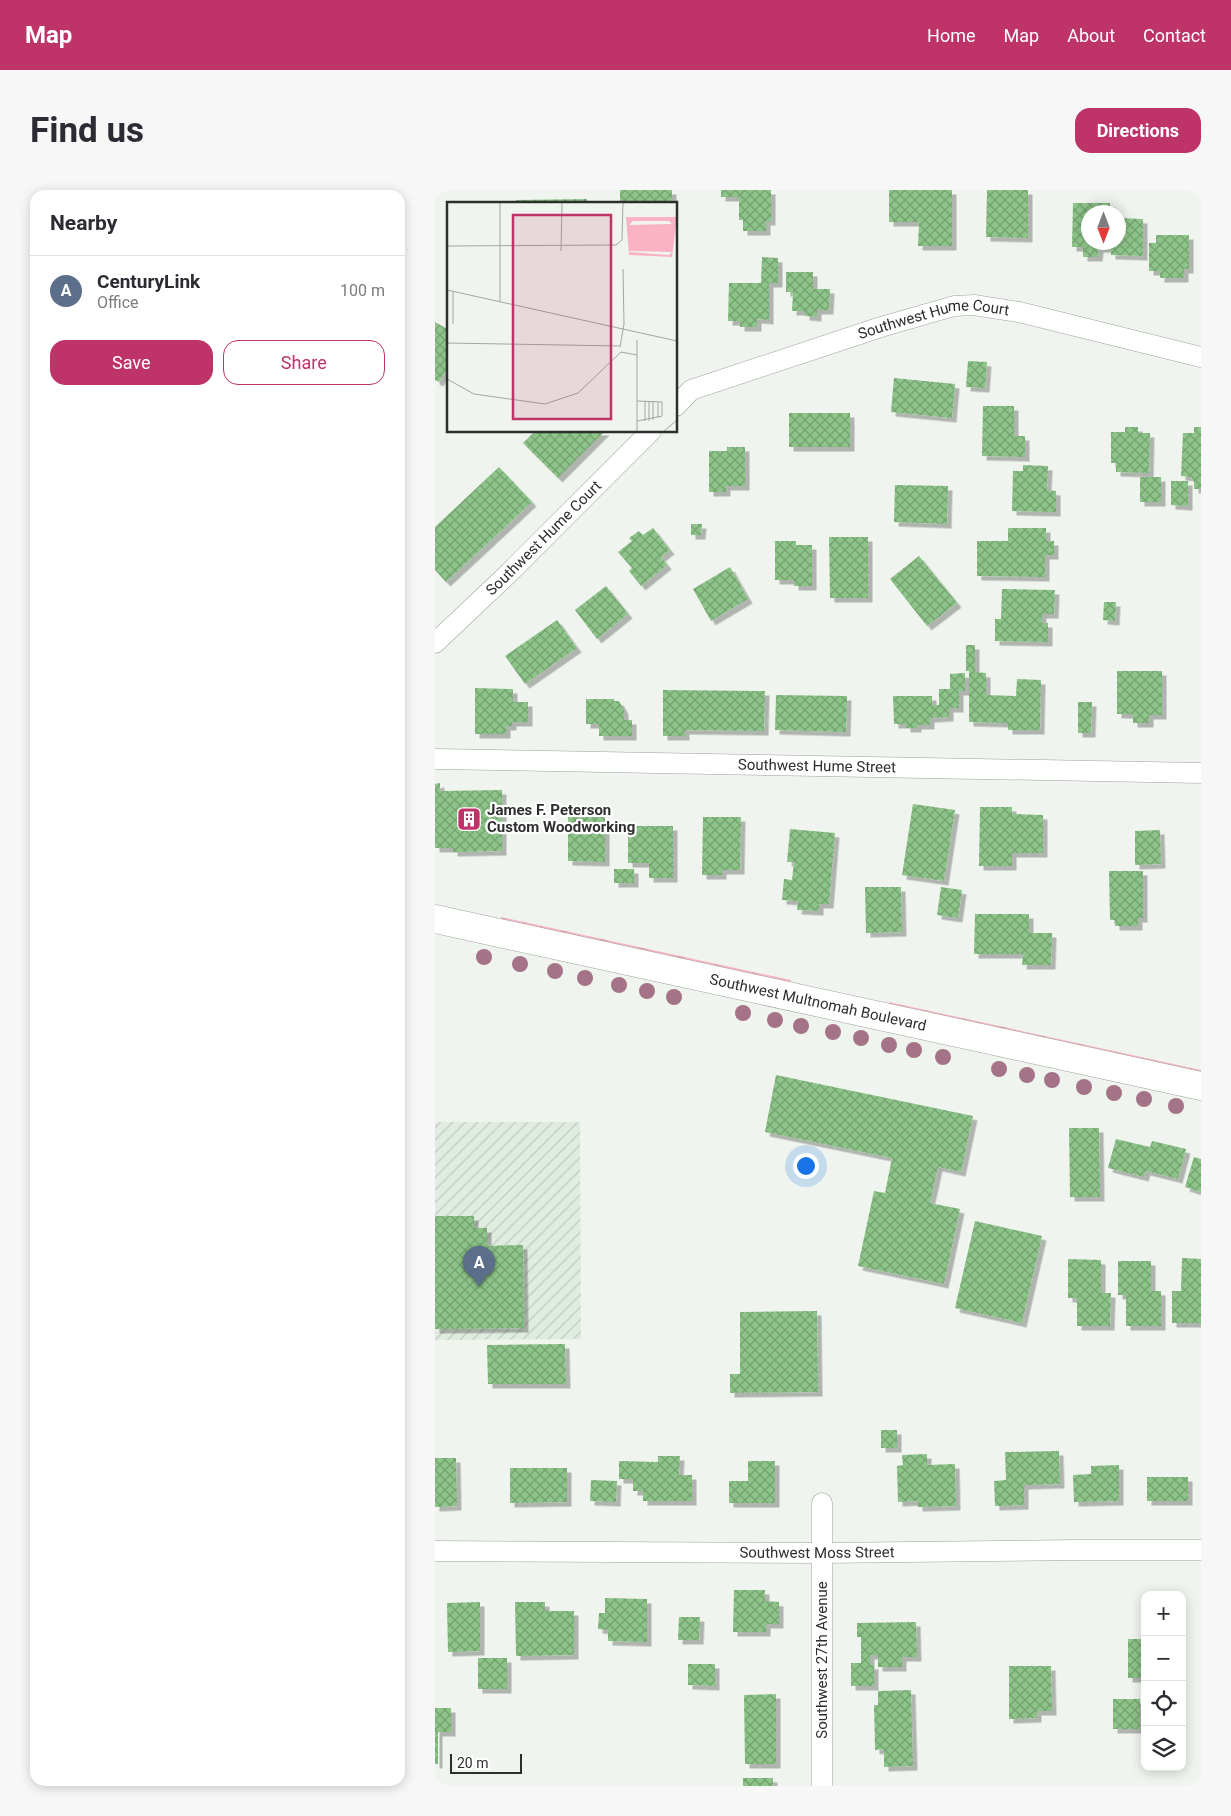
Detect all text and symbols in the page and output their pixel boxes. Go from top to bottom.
text: Map [25,21,72,49]
text: Home [927,25,976,46]
text: Map [1004,25,1039,46]
text: About [1067,25,1115,46]
text: Contact [1143,25,1206,46]
button: Directions [1075,108,1201,153]
text: Find us [30,110,144,151]
inset map [447,202,677,432]
north arrow [1081,205,1126,250]
text: Nearby [50,211,117,235]
text: CenturyLink [97,270,200,293]
text: A [61,281,71,300]
text: 100 m [340,281,385,300]
text: Office [97,293,139,312]
street label: Southwest Hume Court [856,296,1011,343]
button: Save [50,340,213,385]
button: Share [223,340,385,385]
street label: Southwest Hume Court [482,477,605,599]
street label: Southwest Hume Street [738,756,896,776]
place label: James F. Peterson Custom Woodworking [487,801,635,836]
building icon: James F. Peterson Custom Woodworking [456,806,482,832]
street label: Southwest Multnomah Boulevard [708,970,928,1035]
your location [793,1153,819,1179]
pin: A [463,1246,495,1287]
street label: Southwest Moss Street [739,1543,895,1562]
street label: Southwest 27th Avenue [813,1581,831,1739]
map controls [1141,1591,1186,1771]
button: + [1141,1591,1186,1636]
button: − [1141,1636,1186,1681]
button: locate [1141,1681,1186,1726]
button: layers [1141,1726,1186,1771]
scale bar [450,1751,523,1774]
text: 20 m [457,1755,489,1771]

